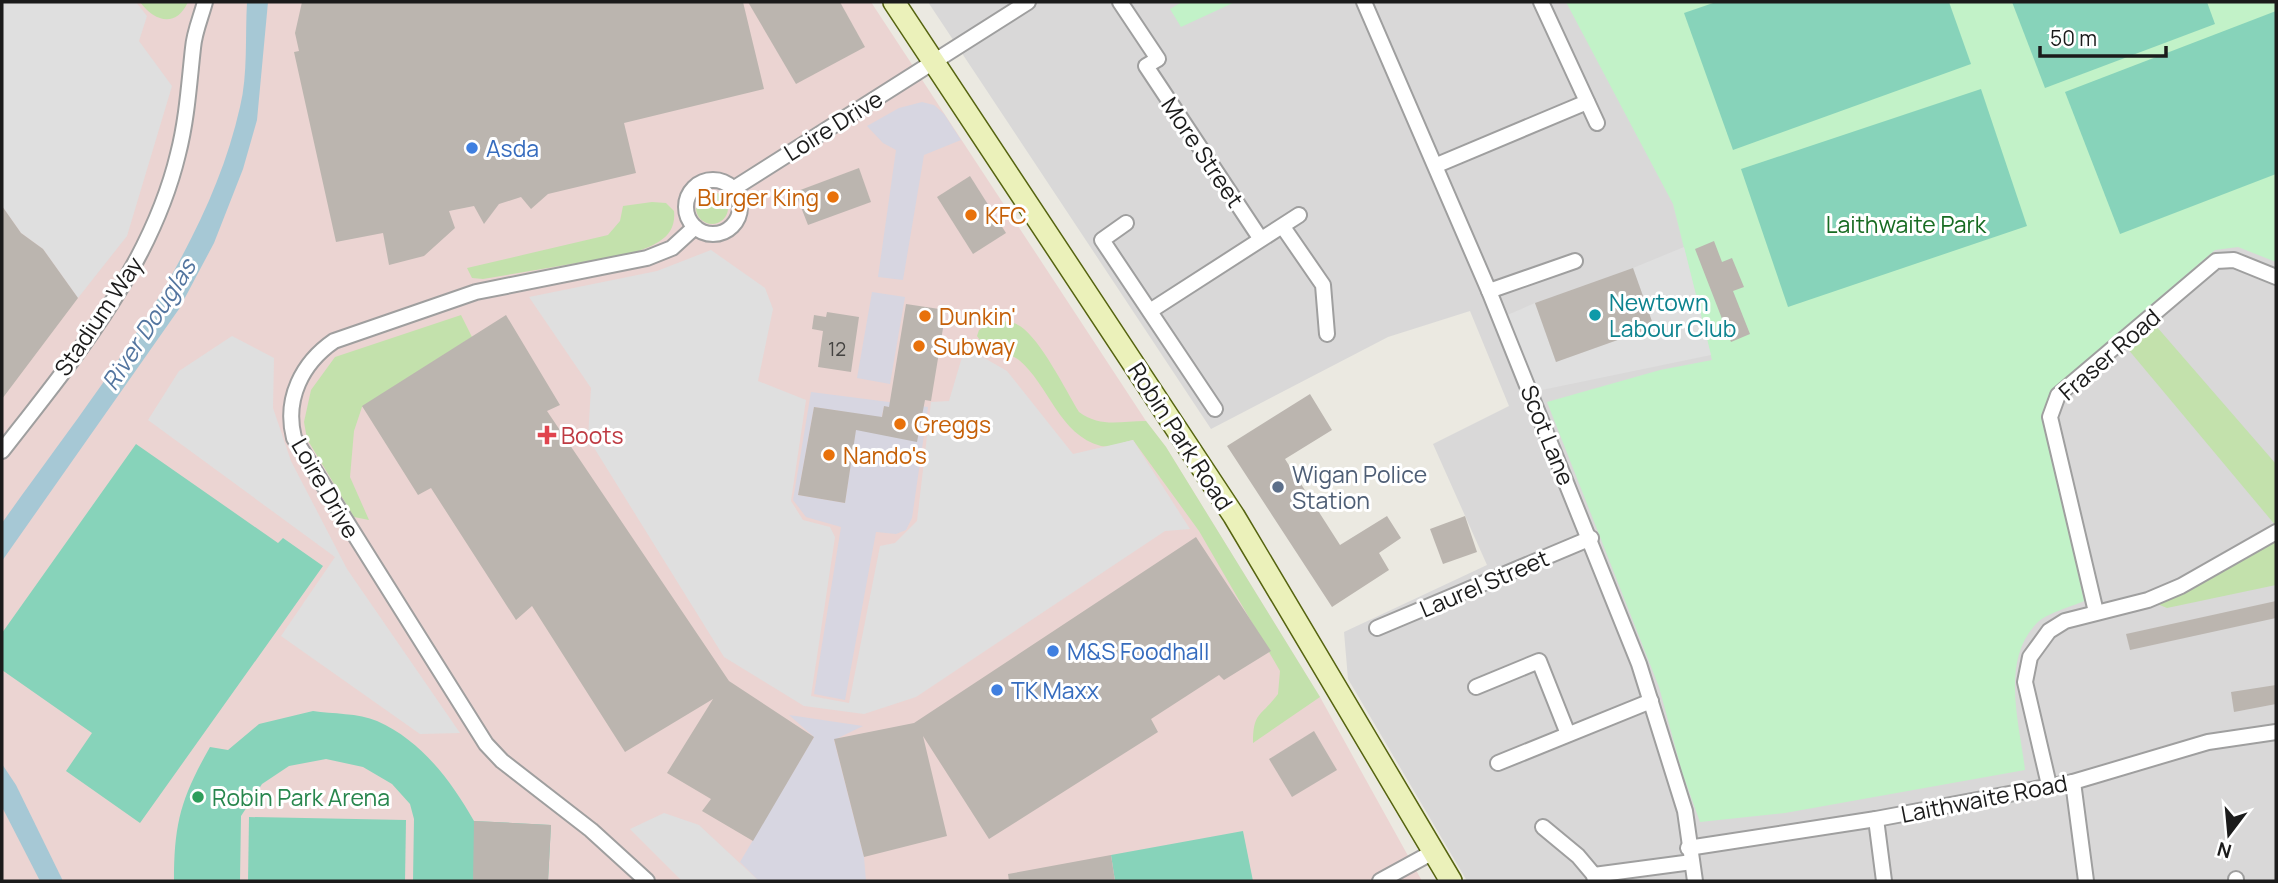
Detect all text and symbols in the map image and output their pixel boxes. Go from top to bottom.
scale bar [2040,14,2166,58]
text: 50 m [2050,24,2097,52]
street label: Loire Drive [778,82,888,168]
street label: More Street [1154,91,1252,213]
place label: Asda [486,132,539,164]
marker: Asda [464,140,480,156]
place label: Burger King [697,181,819,213]
marker: Burger King [825,189,841,205]
place label: KFC [985,199,1027,231]
marker: KFC [963,207,979,223]
park label: Laithwaite Park [1826,208,1987,240]
street label: Stadium Way [46,250,150,382]
water label: River Douglas [93,250,204,396]
place label: Newtown Labour Club [1609,286,1736,344]
place label: Dunkin' [939,300,1016,332]
street label: Fraser Road [2051,301,2167,407]
marker: Newtown Labour Club [1587,307,1603,323]
marker: Dunkin' [917,308,933,324]
place label: Subway [933,330,1015,362]
house number: 12 [828,336,846,362]
marker: Subway [911,338,927,354]
street label: Robin Park Road [1121,356,1241,516]
street label: Scot Lane [1513,380,1583,490]
place label: Greggs [914,408,991,440]
marker: Greggs [892,416,908,432]
place label: Boots [561,419,624,451]
marker: Boots [539,427,555,443]
street label: Loire Drive [284,432,368,544]
place label: Nando's [843,439,927,471]
marker: Nando's [821,447,837,463]
place label: Wigan Police Station [1292,458,1427,516]
marker: Wigan Police Station [1270,479,1286,495]
street label: Laurel Street [1415,541,1553,625]
place label: M&S Foodhall [1067,635,1209,667]
marker: M&S Foodhall [1045,643,1061,659]
place label: TK Maxx [1011,674,1099,706]
marker: TK Maxx [989,682,1005,698]
street label: Laithwaite Road [1898,766,2070,830]
place label: Robin Park Arena [212,781,390,813]
marker: Robin Park Arena [190,789,206,805]
north arrow [2194,799,2264,869]
text: N [2214,836,2234,865]

